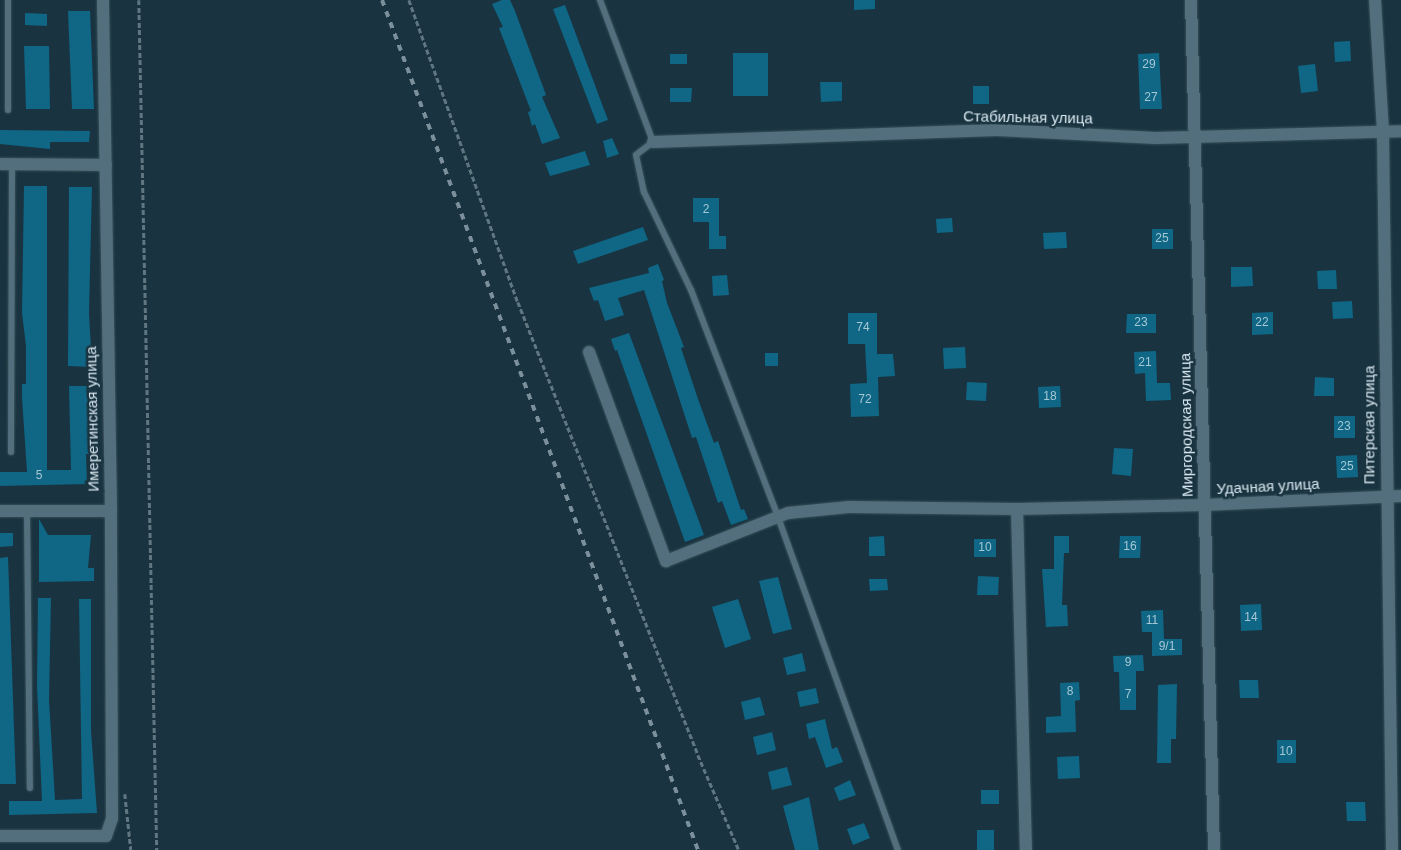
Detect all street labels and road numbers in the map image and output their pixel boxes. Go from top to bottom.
street label: Стабильная улица [963,107,1093,127]
street label: Имеретинская улица [82,346,102,492]
street label: Миргородская улица [1176,353,1196,497]
street label: Питерская улица [1360,366,1378,484]
street label: Удачная улица [1216,474,1320,498]

